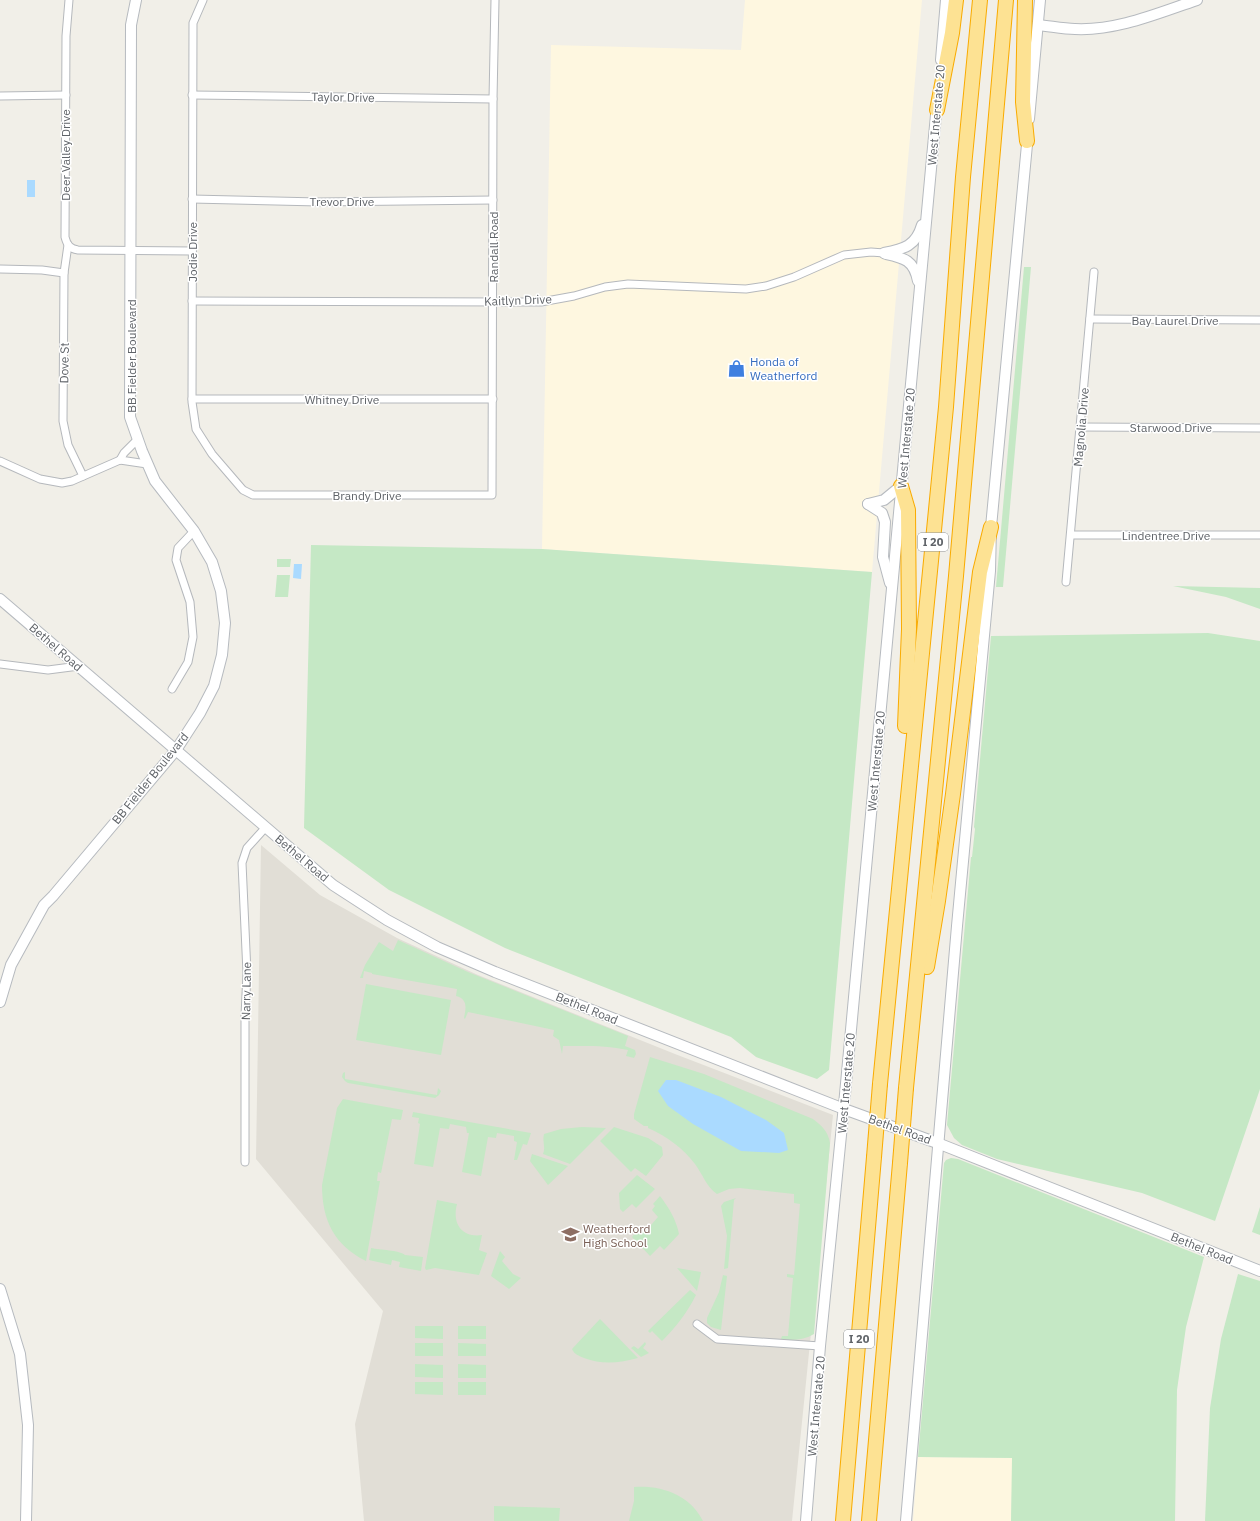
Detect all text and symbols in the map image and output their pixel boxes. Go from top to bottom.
street label: West Interstate 20 [924,64,948,166]
street label: Taylor Drive [311,89,375,105]
street label: Deer Valley Drive [58,109,73,201]
street label: Trevor Drive [310,194,375,209]
street label: Randall Road [486,211,501,283]
street label: Jodie Drive [185,222,200,282]
street label: Kaitlyn Drive [484,291,552,309]
street label: BB Fielder Boulevard [124,299,139,413]
street label: Bay Laurel Drive [1131,313,1219,328]
street label: Dove St [56,342,72,384]
place label: Honda of Weatherford [750,354,817,383]
shop icon: Honda of Weatherford [727,358,747,378]
street label: Magnolia Drive [1070,386,1092,467]
street label: West Interstate 20 [894,387,918,489]
street label: Whitney Drive [305,392,380,407]
street label: Starwood Drive [1130,420,1213,435]
street label: Brandy Drive [332,488,402,503]
street label: Lindentree Drive [1122,528,1211,543]
road number: I 20 [918,533,948,551]
street label: Bethel Road [26,620,86,674]
street label: West Interstate 20 [864,710,888,812]
street label: BB Fielder Boulevard [108,729,192,827]
street label: Bethel Road [272,831,332,885]
street label: Narry Lane [238,961,254,1020]
street label: Bethel Road [554,989,620,1027]
street label: West Interstate 20 [834,1032,858,1134]
street label: Bethel Road [867,1111,933,1147]
place label: Weatherford High School [583,1221,650,1250]
school or university icon: Weatherford High School [560,1225,580,1245]
street label: Bethel Road [1169,1229,1235,1267]
road number: I 20 [844,1330,874,1348]
street label: West Interstate 20 [804,1355,828,1457]

